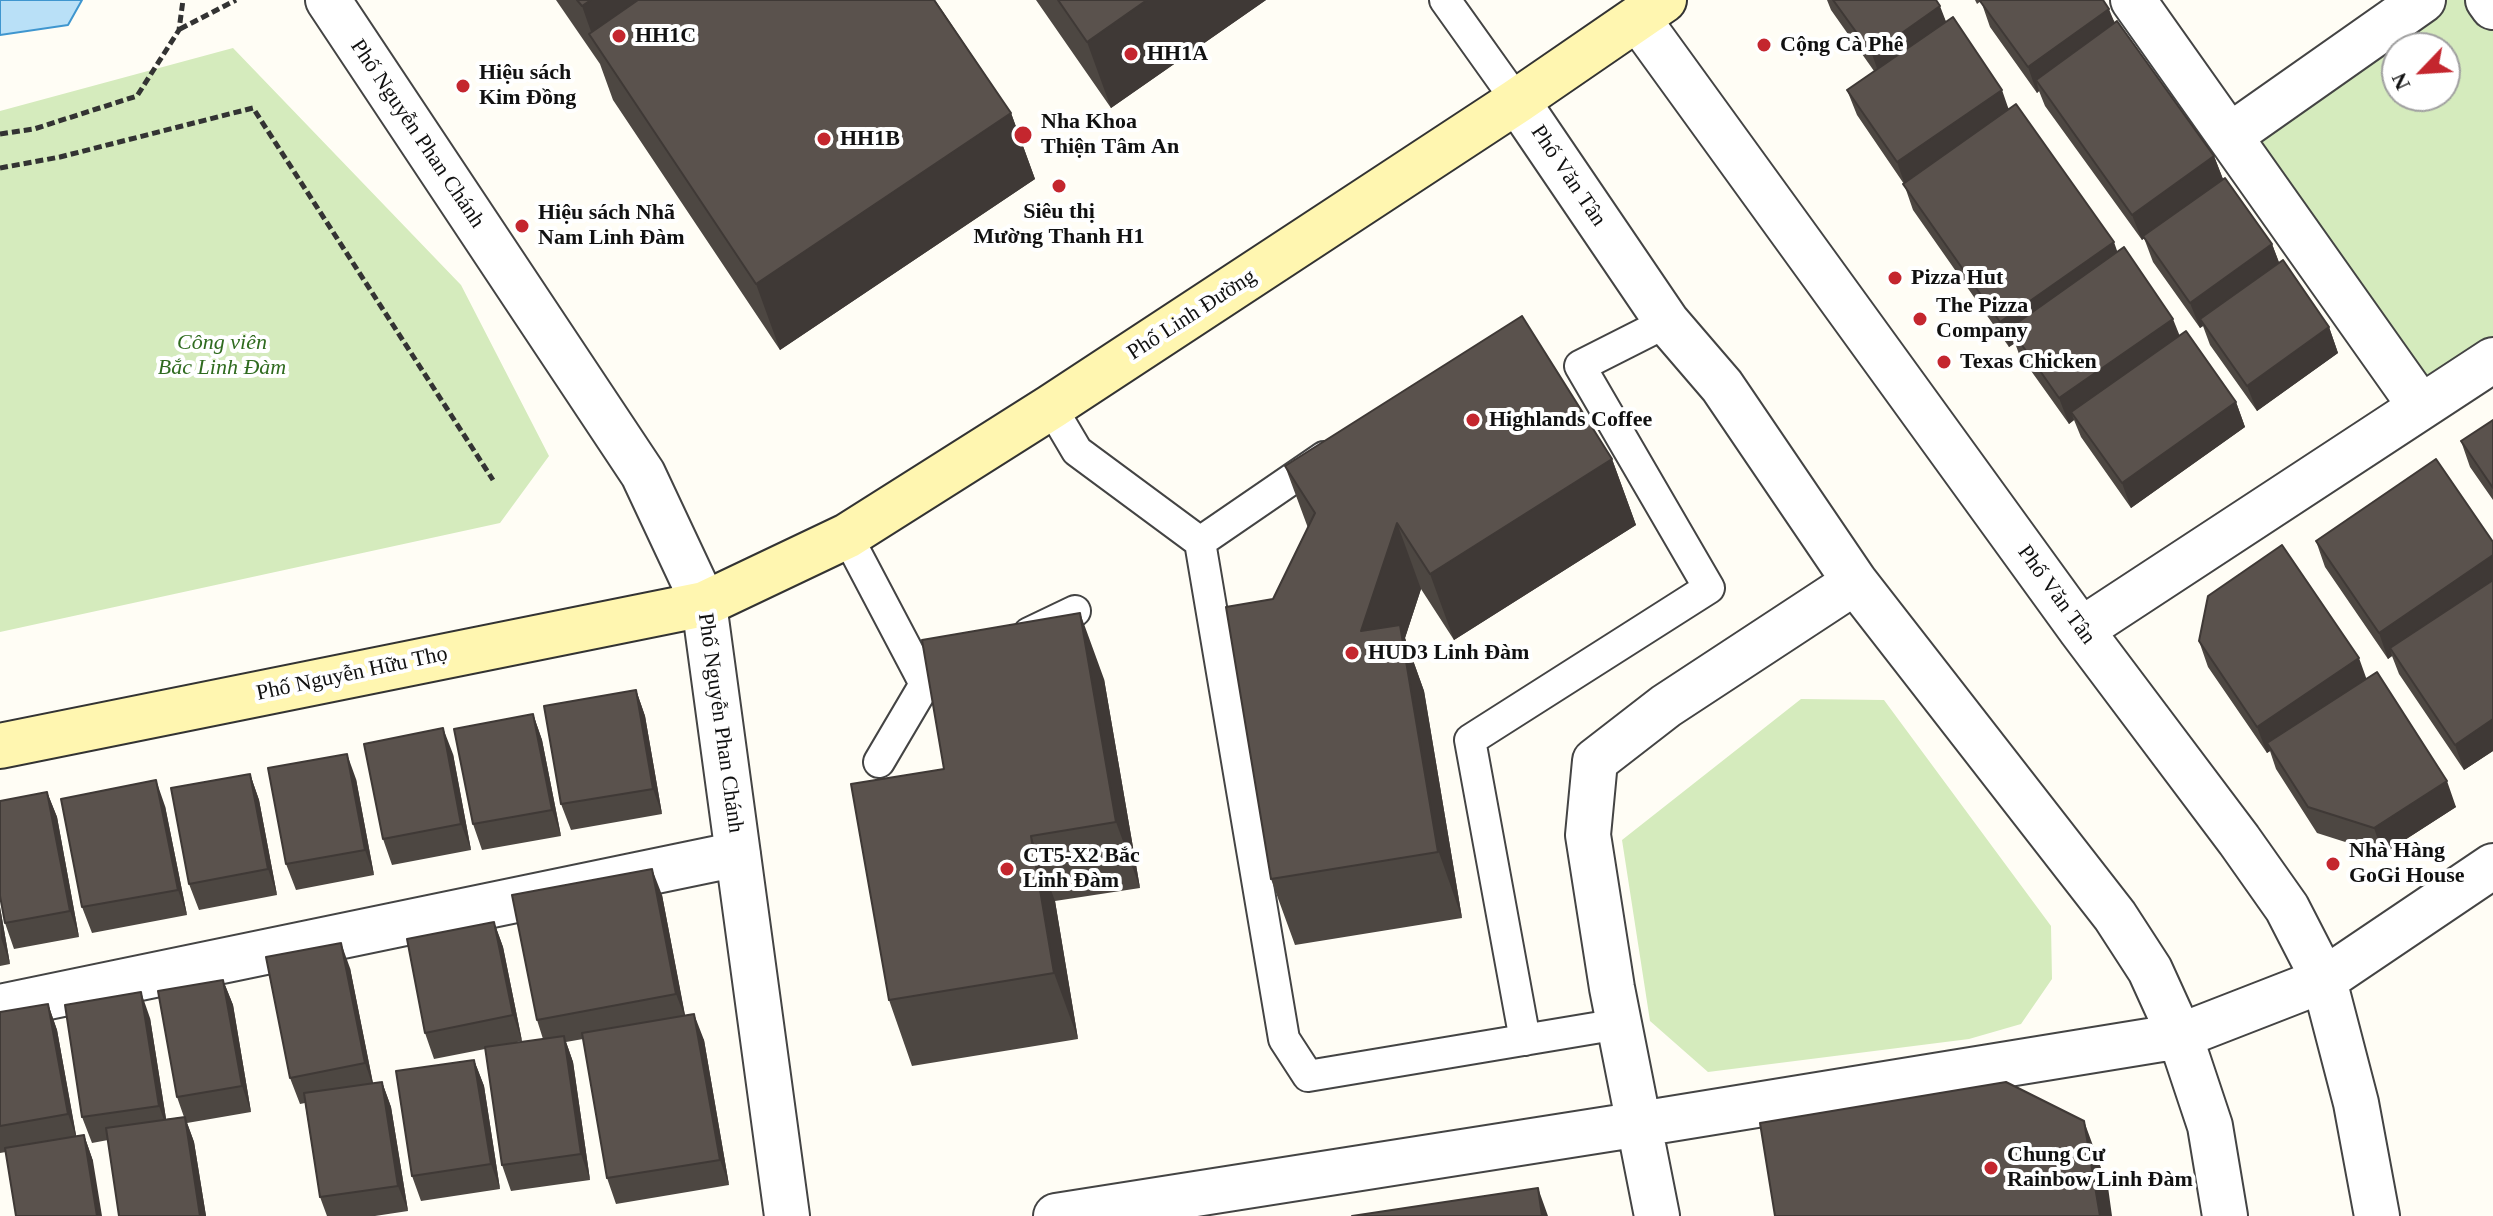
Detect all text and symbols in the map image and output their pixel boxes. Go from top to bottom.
place label: HH1C [635,23,696,49]
marker: HH1C [610,27,628,45]
place label: Cộng Cà Phê [1780,32,1903,58]
north arrow [2381,32,2461,112]
street label: Phố Nguyễn Phan Chánh [344,35,490,233]
marker: Cộng Cà Phê [1755,36,1773,54]
place label: HH1A [1147,41,1208,67]
marker: HH1A [1122,45,1140,63]
place label: Hiệu sách Kim Đồng [479,60,576,112]
text: N [2386,69,2415,94]
marker: Hiệu sách Kim Đồng [454,77,472,95]
place label: Nha Khoa Thiện Tâm An [1041,109,1179,160]
street label: Phố Văn Tân [1525,120,1611,232]
marker: Nha Khoa Thiện Tâm An [1012,124,1034,146]
place label: HH1B [840,126,900,152]
marker: HH1B [815,130,833,148]
marker: Siêu thị Mường Thanh H1 [1050,177,1068,195]
place label: Siêu thị Mường Thanh H1 [974,199,1144,250]
place label: Hiệu sách Nhã Nam Linh Đàm [538,200,685,252]
marker: Hiệu sách Nhã Nam Linh Đàm [513,217,531,235]
street label: Phố Linh Đường [1123,264,1261,366]
place label: Pizza Hut [1911,265,2003,291]
marker: Pizza Hut [1886,269,1904,287]
place label: The Pizza Company [1936,293,2028,344]
marker: The Pizza Company [1911,310,1929,328]
park label: Công viên Bắc Linh Đàm [158,330,286,382]
place label: Texas Chicken [1960,349,2097,375]
marker: Texas Chicken [1935,353,1953,371]
place label: Highlands Coffee [1489,407,1652,433]
marker: Highlands Coffee [1464,411,1482,429]
street label: Phố Văn Tân [2011,540,2101,650]
street label: Phố Nguyễn Phan Chánh [691,611,749,835]
place label: HUD3 Linh Đàm [1368,640,1529,666]
street label: Phố Nguyễn Hữu Thọ [254,641,450,707]
marker: HUD3 Linh Đàm [1343,644,1361,662]
place label: Nhà Hàng GoGi House [2349,838,2465,890]
place label: CT5-X2 Bắc Linh Đàm [1023,843,1140,894]
marker: Nhà Hàng GoGi House [2324,855,2342,873]
marker: CT5-X2 Bắc Linh Đàm [998,860,1016,878]
place label: Chung Cư Rainbow Linh Đàm [2007,1142,2193,1194]
marker: Chung Cư Rainbow Linh Đàm [1982,1159,2000,1177]

